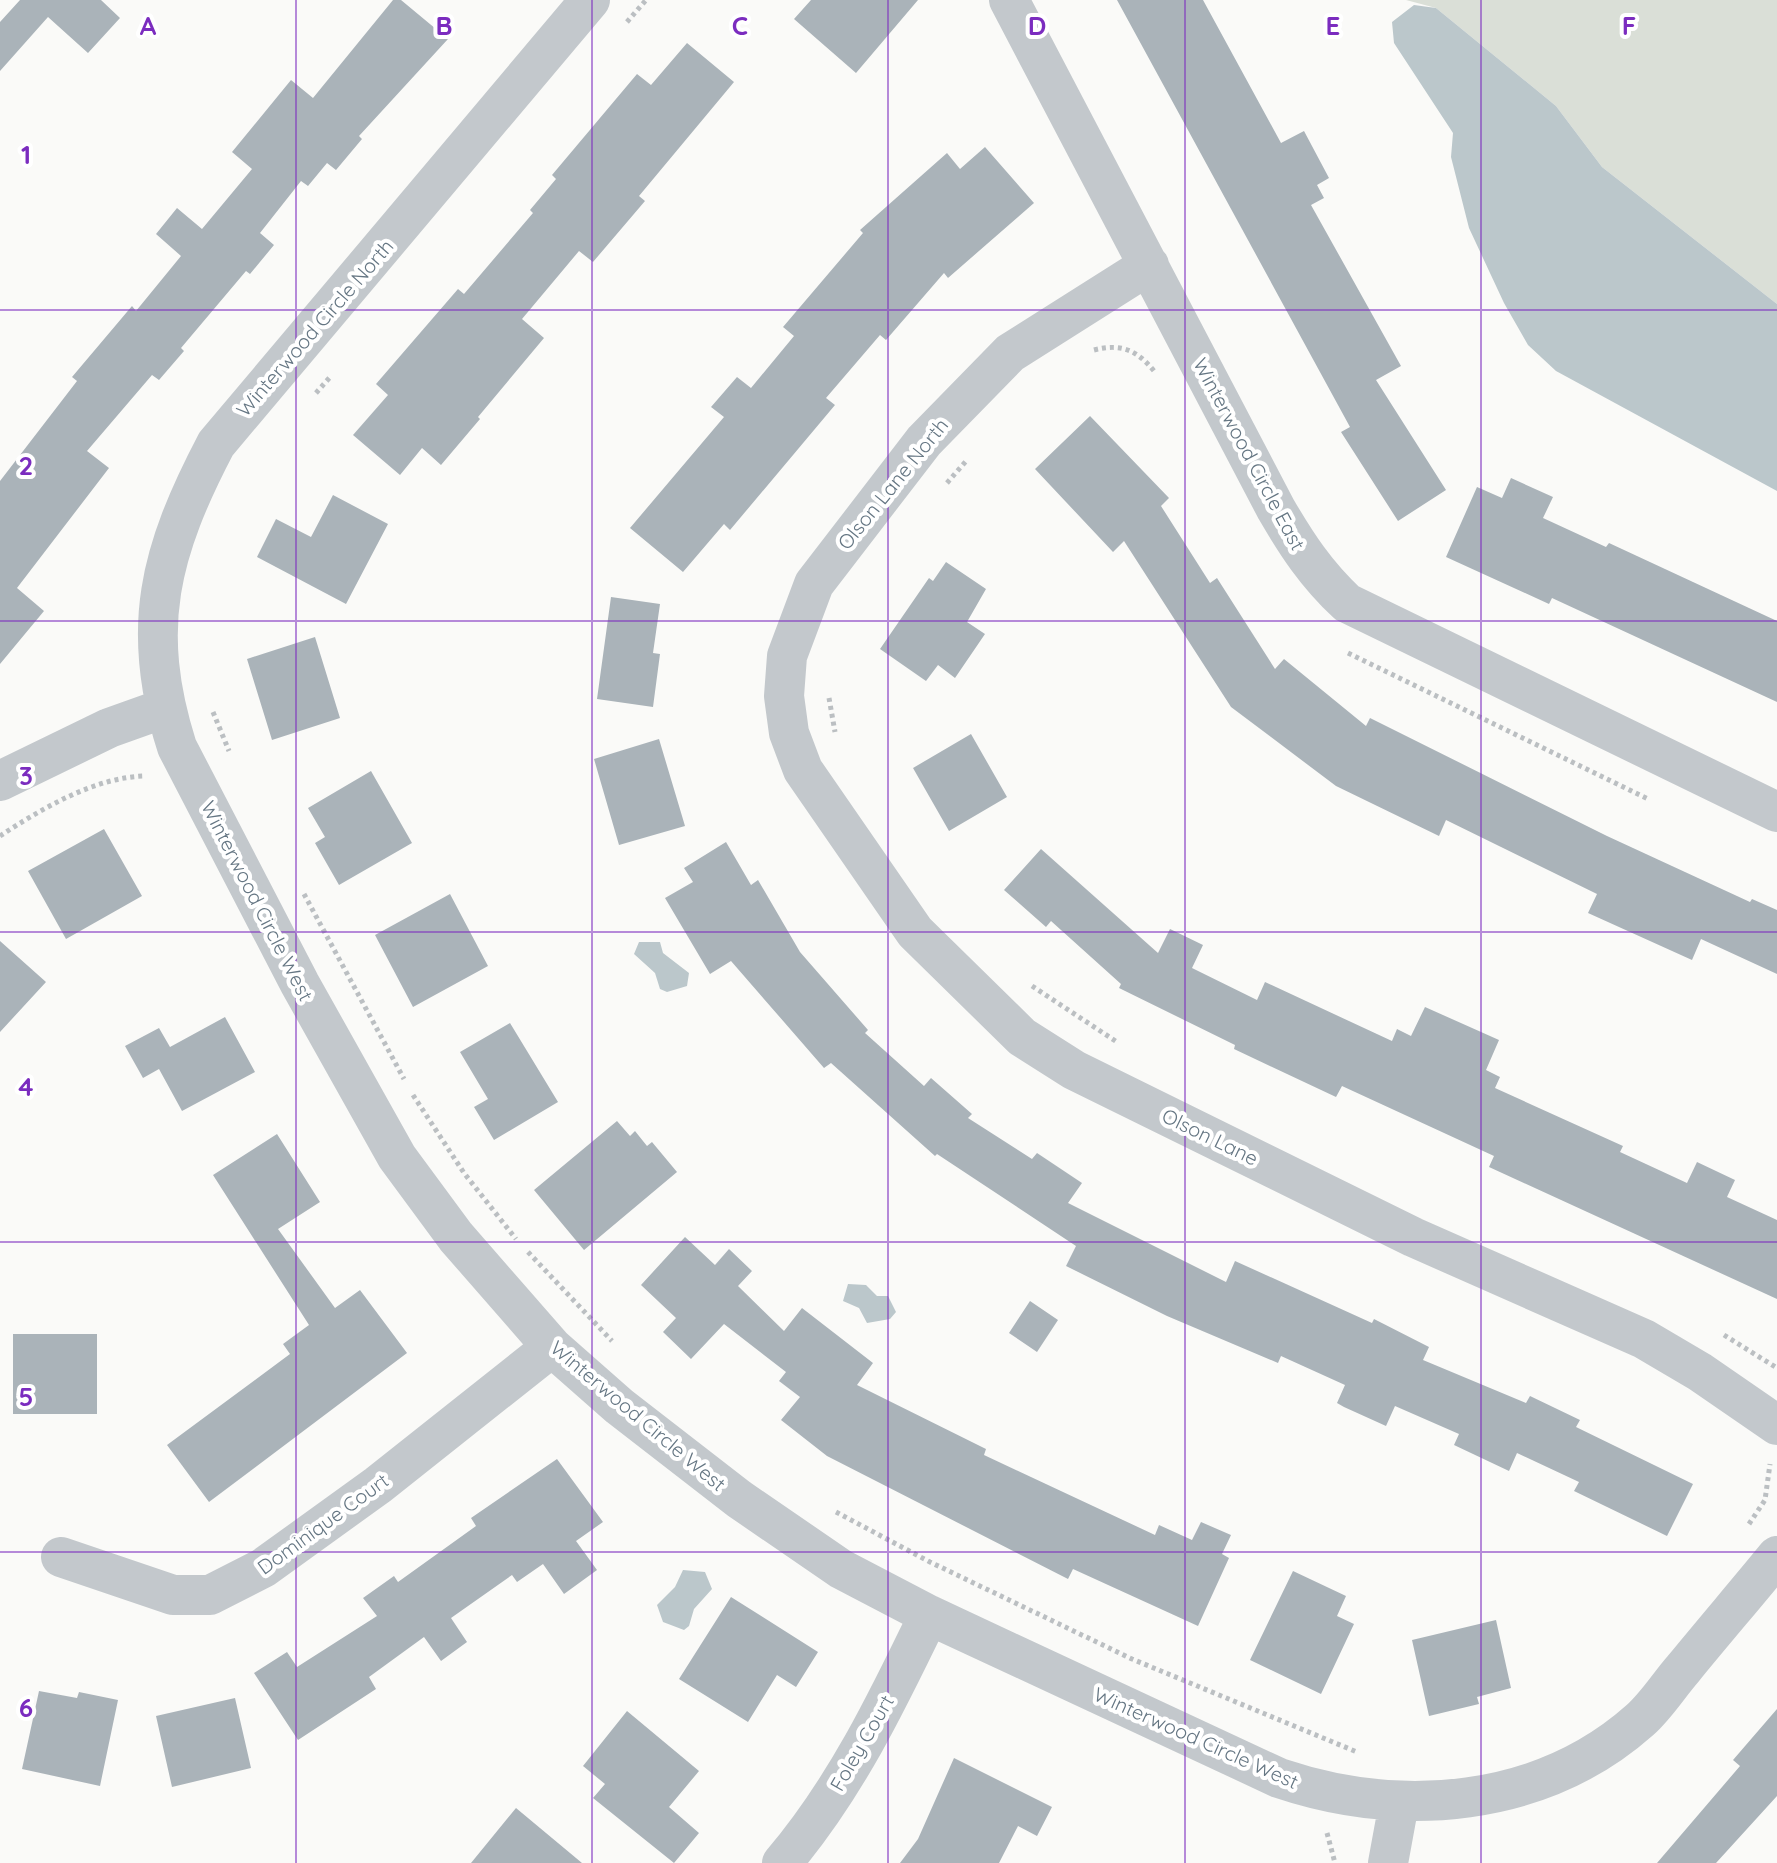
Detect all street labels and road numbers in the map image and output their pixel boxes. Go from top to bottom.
street label: Winterwood Circle North [231,234,399,422]
street label: Winterwood Circle East [1188,353,1311,554]
street label: Olson Lane North [832,413,953,554]
street label: Winterwood Circle West [196,797,319,1005]
street label: Olson Lane [1158,1103,1262,1171]
street label: Winterwood Circle West [546,1335,731,1496]
street label: Dominique Court [252,1467,393,1580]
street label: Winterwood Circle West [1090,1681,1303,1794]
street label: Foley Court [824,1690,899,1795]

